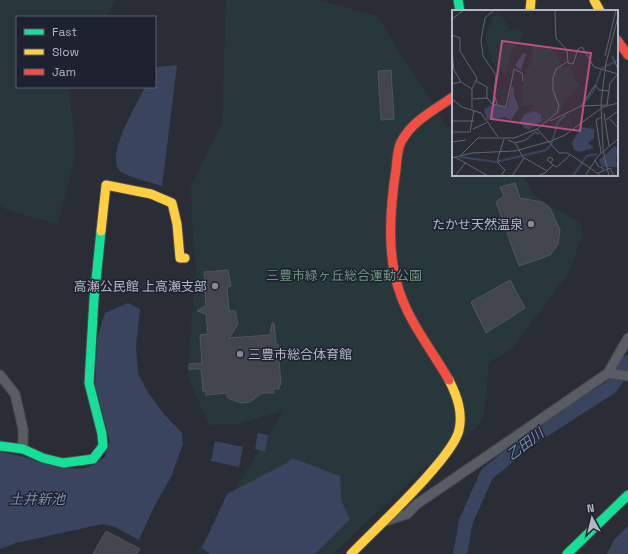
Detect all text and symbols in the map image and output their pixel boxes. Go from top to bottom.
inset map [452,10,618,176]
legend [16,16,156,88]
text: Fast [52,24,77,40]
text: Slow [52,44,79,60]
text: Jam [52,64,76,80]
place label: たかせ天然温泉 [432,216,523,233]
marker: たかせ天然温泉 [526,219,536,229]
park label: 三豊市緑ヶ丘総合運動公園 [266,267,422,284]
place label: 高瀬公民館 上高瀬支部 [74,278,207,295]
marker: 高瀬公民館 上高瀬支部 [210,281,220,291]
place label: 三豊市総合体育館 [248,346,352,363]
marker: 三豊市総合体育館 [235,349,245,359]
water label: 乙田川 [503,423,549,464]
water label: 土井新池 [9,490,67,508]
north arrow [572,498,612,538]
text: N [586,501,595,516]

